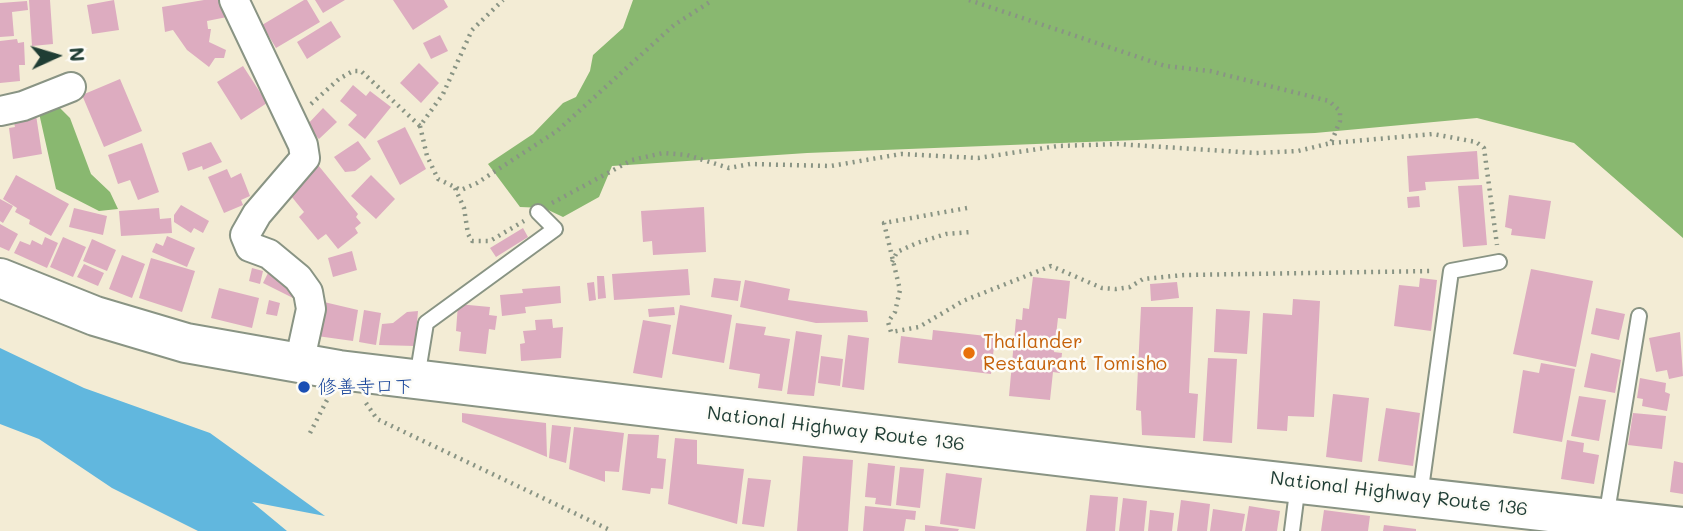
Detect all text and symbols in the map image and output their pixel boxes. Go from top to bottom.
north arrow [21,21,91,91]
text: N [64,46,90,63]
place label: Thailander Restaurant Tomisho [983,331,1167,375]
marker: Thailander Restaurant Tomisho [961,345,977,361]
place label: 修善寺口下 [318,376,413,398]
marker: 修善寺口下 [296,379,312,395]
street label: National Highway Route 136 [706,402,966,456]
street label: National Highway Route 136 [1269,467,1529,521]

